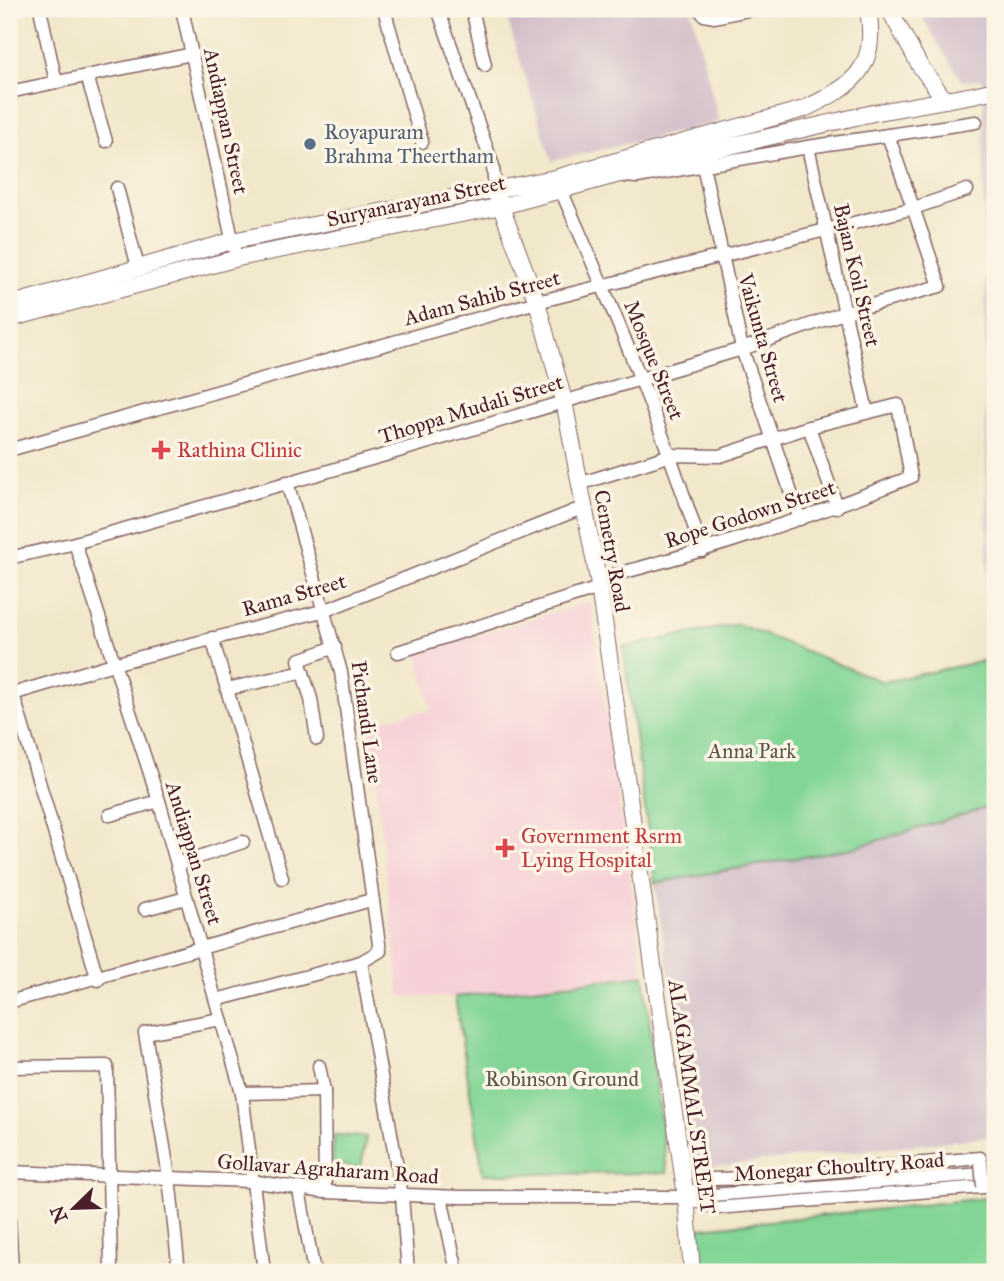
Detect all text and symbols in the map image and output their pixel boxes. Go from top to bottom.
street label: Andiappan Street [198,45,254,197]
place label: Royapuram Brahma Theertham [324,119,495,169]
marker: Royapuram Brahma Theertham [302,136,318,152]
street label: Suryanarayana Street [324,169,508,233]
street label: Bajan Koil Street [828,201,886,350]
street label: Adam Sahib Street [400,264,564,332]
street label: Vaikunta Street [732,270,794,406]
street label: Mosque Street [618,296,690,424]
street label: Thoppa Mudali Street [376,368,567,449]
place label: Rathina Clinic [177,437,302,463]
marker: Rathina Clinic [151,440,171,460]
street label: Rope Godown Street [661,474,839,554]
street label: Cemetry Road [588,488,636,615]
street label: Rama Street [239,568,349,622]
street label: Pichandi Lane [346,659,389,785]
park label: Anna Park [707,738,796,764]
street label: Andiappan Street [160,777,228,928]
place label: Government Rsrm Lying Hospital [521,823,683,873]
marker: Government Rsrm Lying Hospital [495,838,515,858]
street label: ALAGAMMAL STREET [663,977,721,1216]
park label: Robinson Ground [485,1066,639,1092]
street label: Monegar Choultry Road [733,1147,946,1187]
street label: Gollavar Agraharam Road [216,1148,440,1190]
north arrow [38,1172,108,1242]
text: N [45,1203,73,1226]

